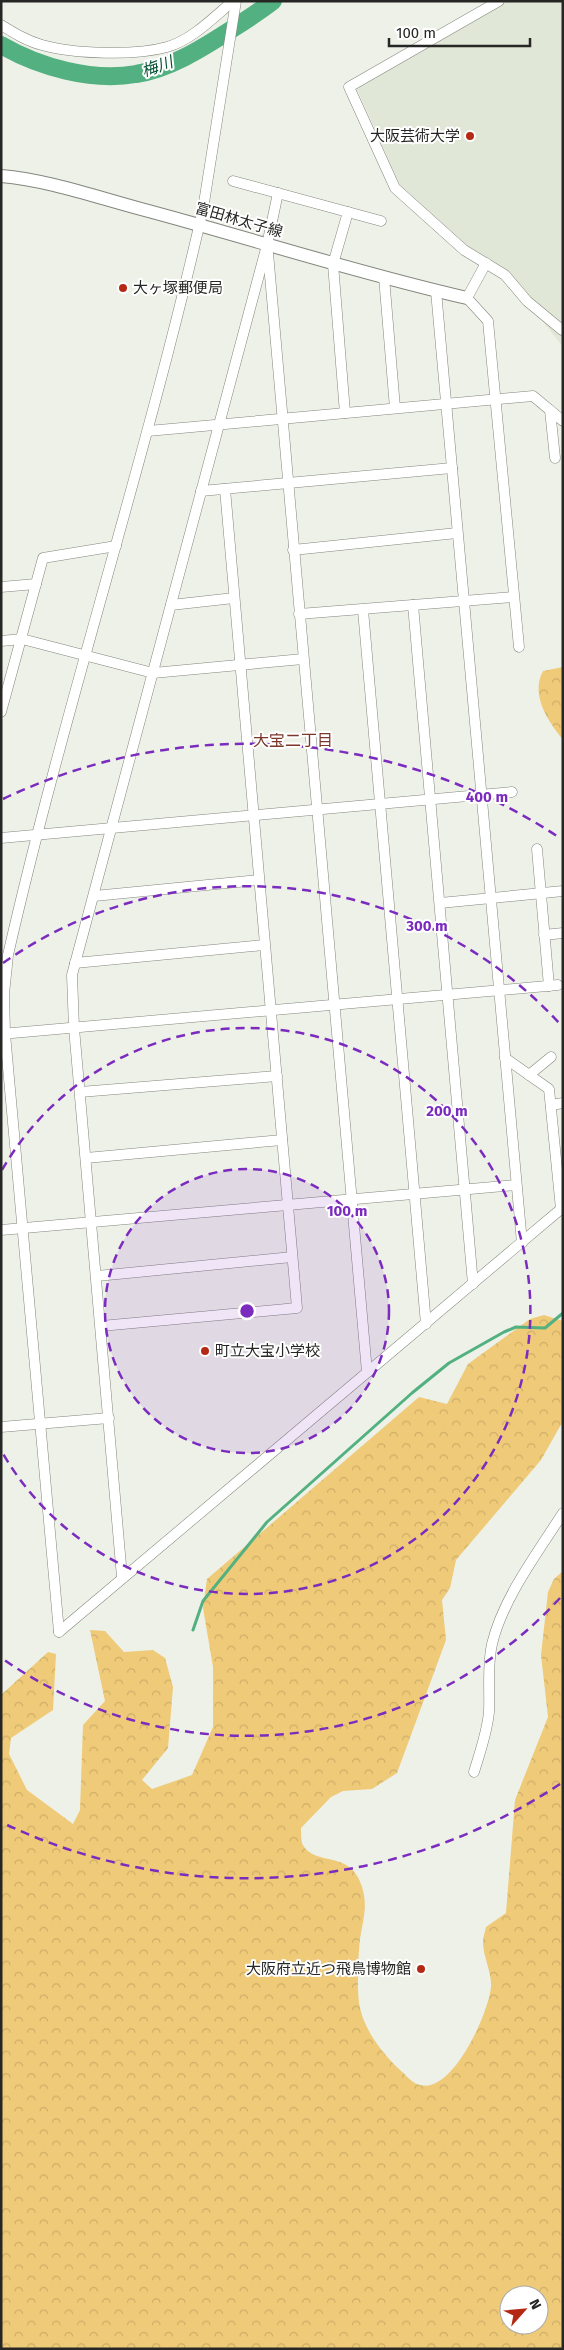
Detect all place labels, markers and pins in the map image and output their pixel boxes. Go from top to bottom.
place label: 大阪芸術大学 [370,127,460,145]
marker: 大阪芸術大学 [464,130,476,142]
place label: 大ヶ塚郵便局 [133,279,223,297]
marker: 大ヶ塚郵便局 [117,282,129,294]
centre of rings [238,1302,256,1320]
place label: 町立大宝小学校 [215,1342,320,1360]
marker: 町立大宝小学校 [199,1345,211,1357]
place label: 大阪府立近つ飛鳥博物館 [246,1960,411,1978]
marker: 大阪府立近つ飛鳥博物館 [415,1963,427,1975]

